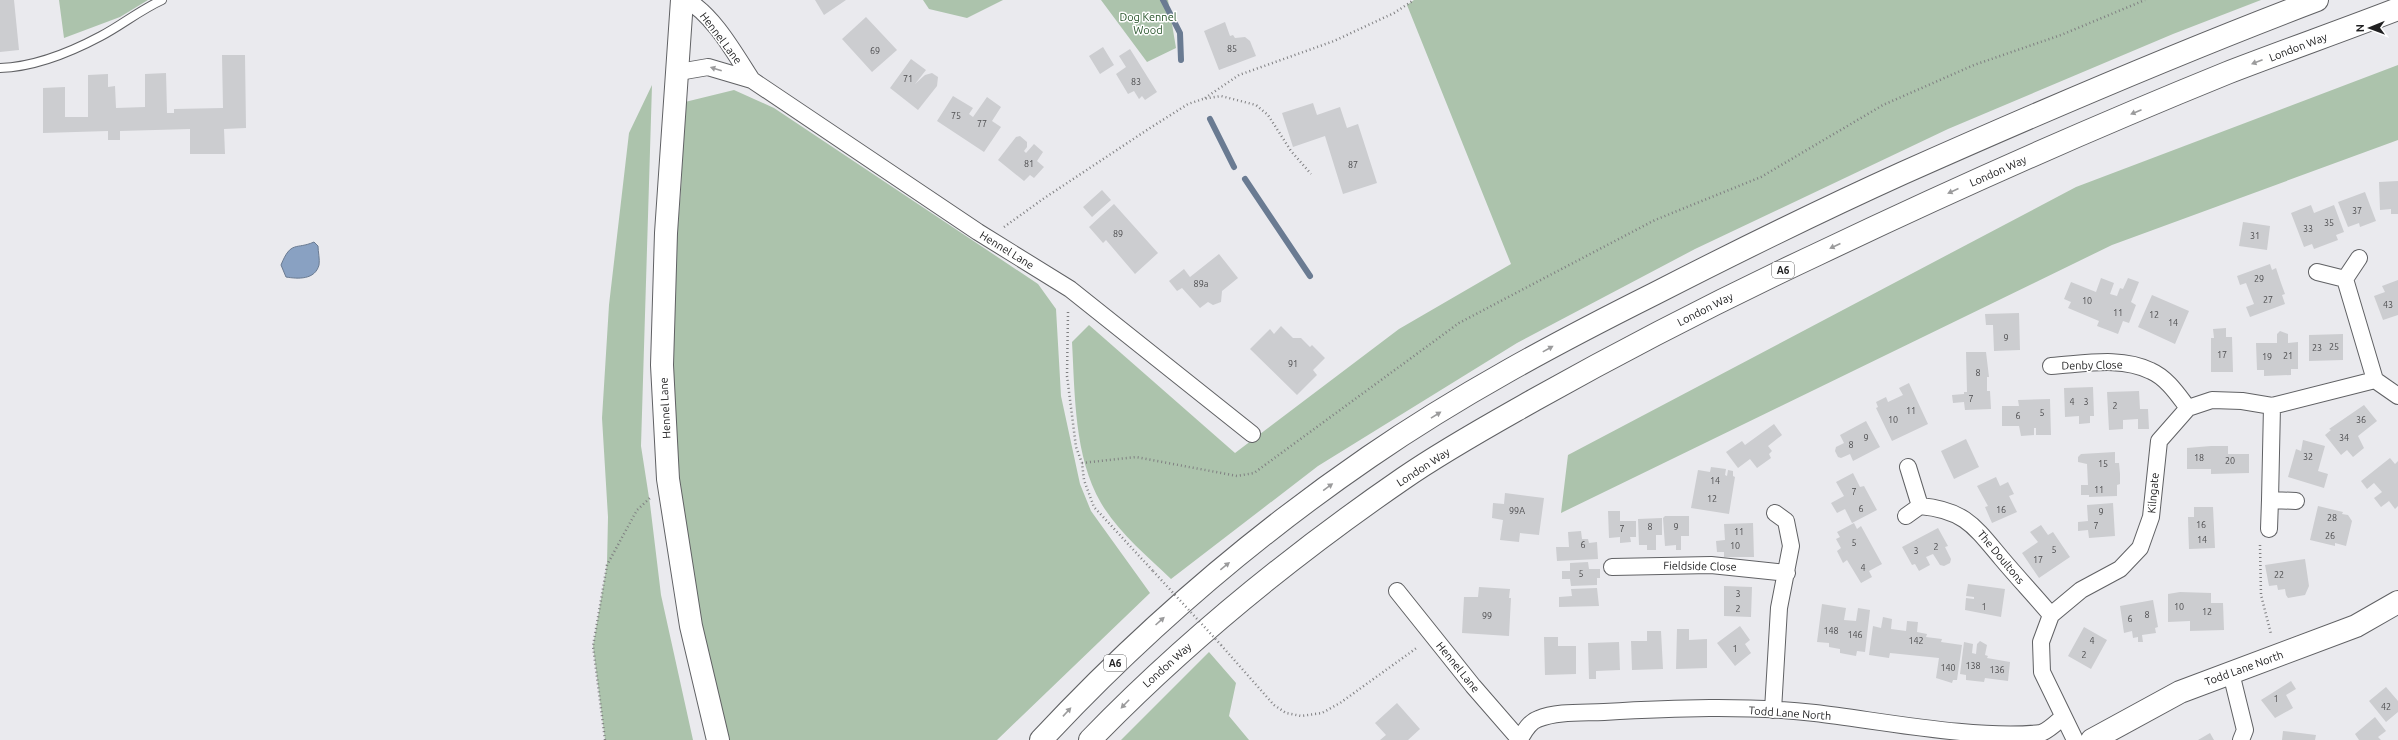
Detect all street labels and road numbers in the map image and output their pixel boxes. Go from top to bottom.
street label: Hennel Lane [698,10,744,66]
street label: London Way [2267,30,2329,64]
street label: London Way [1968,153,2029,189]
street label: Hennel Lane [978,229,1036,271]
road number: A6 [1772,262,1794,278]
street label: London Way [1675,290,1735,328]
street label: Denby Close [2061,358,2123,372]
street label: Hennel Lane [657,377,673,439]
street label: London Way [1394,445,1452,489]
street label: Kilngate [2145,472,2161,514]
street label: The Doultons [1975,528,2027,586]
street label: Fieldside Close [1663,559,1737,573]
street label: Hennel Lane [1434,639,1482,695]
street label: London Way [1140,640,1194,690]
street label: Todd Lane North [2203,648,2285,688]
road number: A6 [1104,655,1126,671]
street label: Todd Lane North [1748,704,1832,722]

